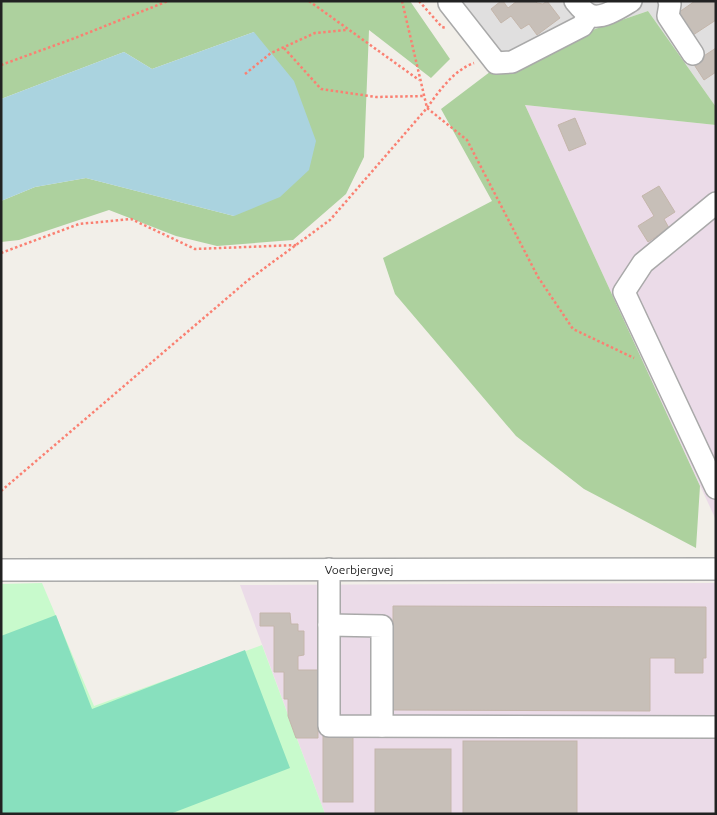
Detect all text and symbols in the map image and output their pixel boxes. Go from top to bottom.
street label: Voerbjergvej [325,563,393,576]

